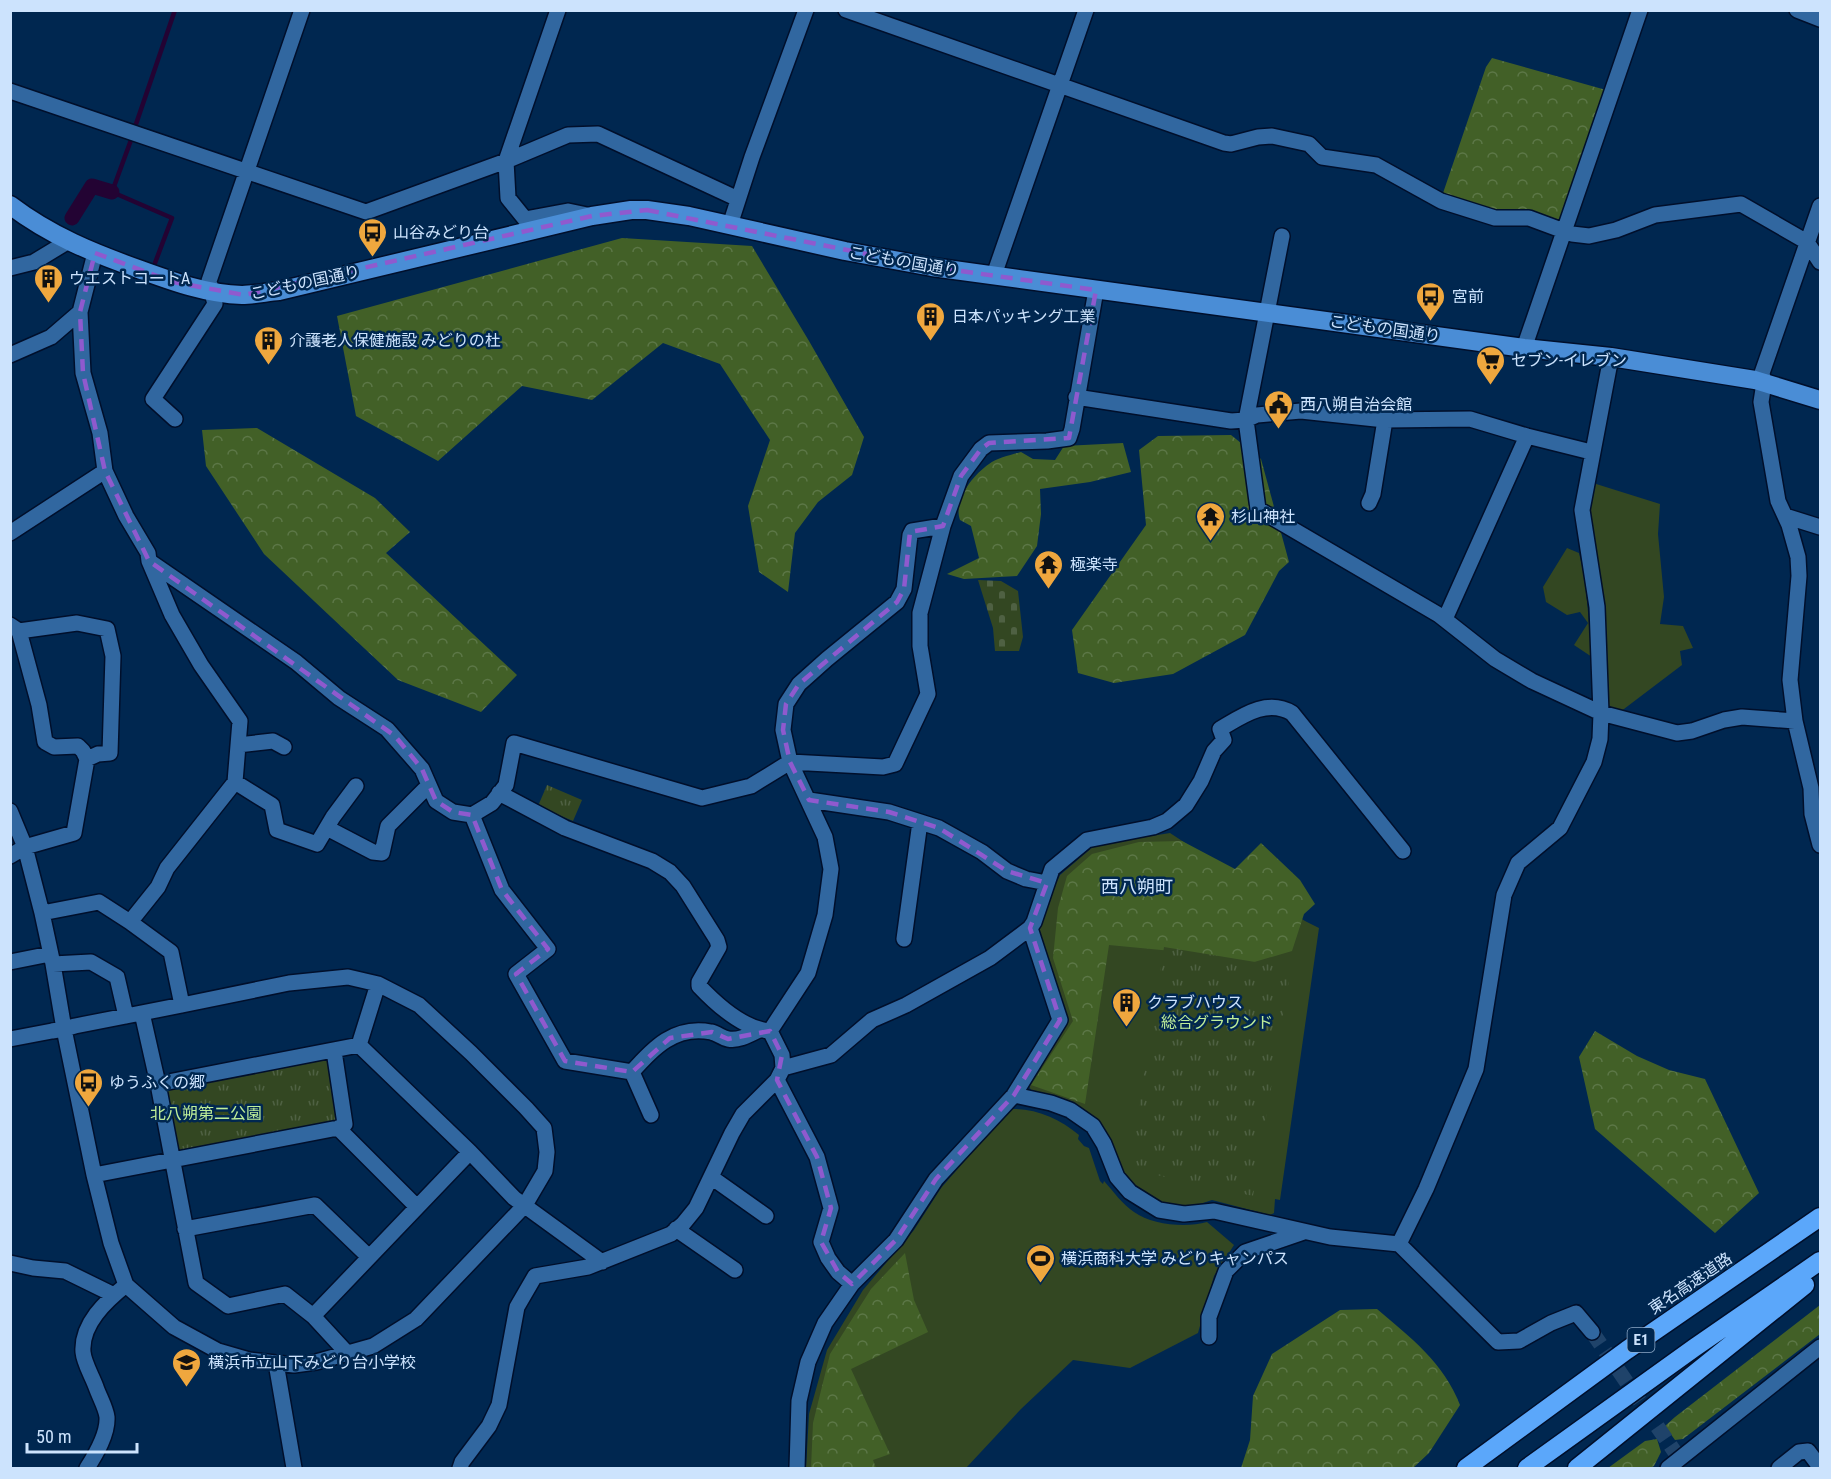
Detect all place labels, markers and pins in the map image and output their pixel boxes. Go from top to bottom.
bus stop icon: 山谷みどり台 [356,216,388,258]
place label: 山谷みどり台 [393,223,489,242]
building icon: ウエストコートA [32,262,64,304]
place label: ウエストコートA [69,269,190,288]
bus stop icon: 宮前 [1415,280,1447,322]
place label: 宮前 [1452,287,1484,306]
building icon: 日本パッキング工業 [915,300,947,342]
place label: 日本パッキング工業 [952,307,1096,326]
building icon: 介護老人保健施設 みどりの杜 [252,324,284,366]
place label: 介護老人保健施設 みどりの杜 [289,331,501,350]
supermarket icon: セブン-イレブン [1474,344,1506,386]
place label: セブン-イレブン [1511,351,1627,370]
public building icon: 西八朔自治会館 [1263,388,1295,430]
place label: 西八朔自治会館 [1300,395,1412,414]
temple icon: 杉山神社 [1194,500,1226,542]
place label: 杉山神社 [1231,507,1295,526]
temple icon: 極楽寺 [1033,548,1065,590]
place label: 極楽寺 [1070,555,1118,574]
building icon: クラブハウス [1110,986,1142,1028]
place label: クラブハウス [1147,993,1243,1012]
bus stop icon: ゆうふくの郷 [72,1066,104,1108]
place label: ゆうふくの郷 [109,1073,205,1092]
sports icon: 横浜商科大学 みどりキャンパス [1024,1242,1056,1284]
place label: 横浜商科大学 みどりキャンパス [1061,1249,1289,1268]
school or university icon: 横浜市立山下みどり台小学校 [171,1346,203,1388]
place label: 横浜市立山下みどり台小学校 [208,1353,416,1372]

